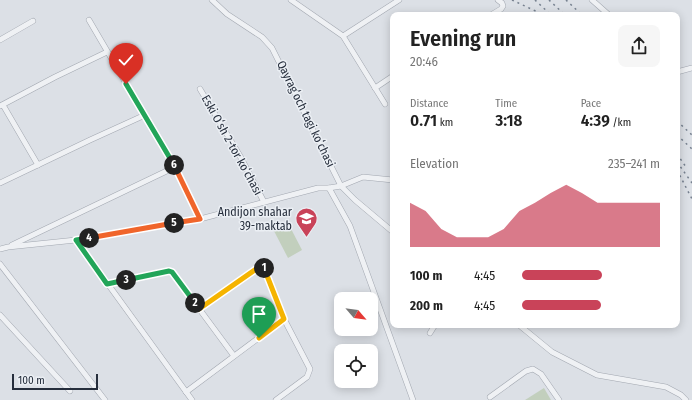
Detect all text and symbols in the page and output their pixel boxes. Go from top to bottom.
text: Evening run [410,25,516,52]
button: share [618,25,660,67]
pin [109,43,143,84]
icon: check [115,49,137,71]
text: 20:46 [410,54,438,69]
street label: Qayragʻoch tagi koʻchasi [274,58,339,170]
street label: Eski Oʻsh 2-tor koʻchasi [199,92,266,197]
text: Distance [410,97,449,110]
text: Time [495,97,517,110]
text: Pace [581,97,601,110]
text: 0.71 [410,110,437,131]
text: 3:18 [495,110,523,131]
text: 4:39 [581,110,610,131]
text: km [437,116,453,129]
text: /km [610,116,631,129]
pin: 6 [164,155,184,175]
text: Elevation [410,156,459,171]
text: 235–241 m [608,156,660,171]
text: 6 [171,158,177,171]
place label: Andijon shahar 39-maktab [218,205,293,233]
school or university icon: Andijon shahar 39-maktab [294,206,320,239]
pin: 5 [164,213,184,233]
text: 5 [171,216,177,229]
pin: 4 [79,228,99,248]
text: 4 [86,231,92,244]
pin: 1 [254,258,274,278]
text: 1 [262,261,266,274]
text: 100 m [410,268,442,283]
text: 4:45 [474,268,495,283]
pin: 3 [116,270,136,290]
text: 3 [123,273,129,286]
north arrow [334,292,378,336]
map controls [334,292,378,388]
pin: 2 [185,293,205,313]
text: 2 [192,296,198,309]
pin [242,297,276,338]
text: 200 m [410,298,443,313]
text: 4:45 [474,298,495,313]
icon: arrive [248,303,270,325]
button: locate [334,344,378,388]
scale bar [12,372,98,391]
text: 100 m [18,374,45,387]

